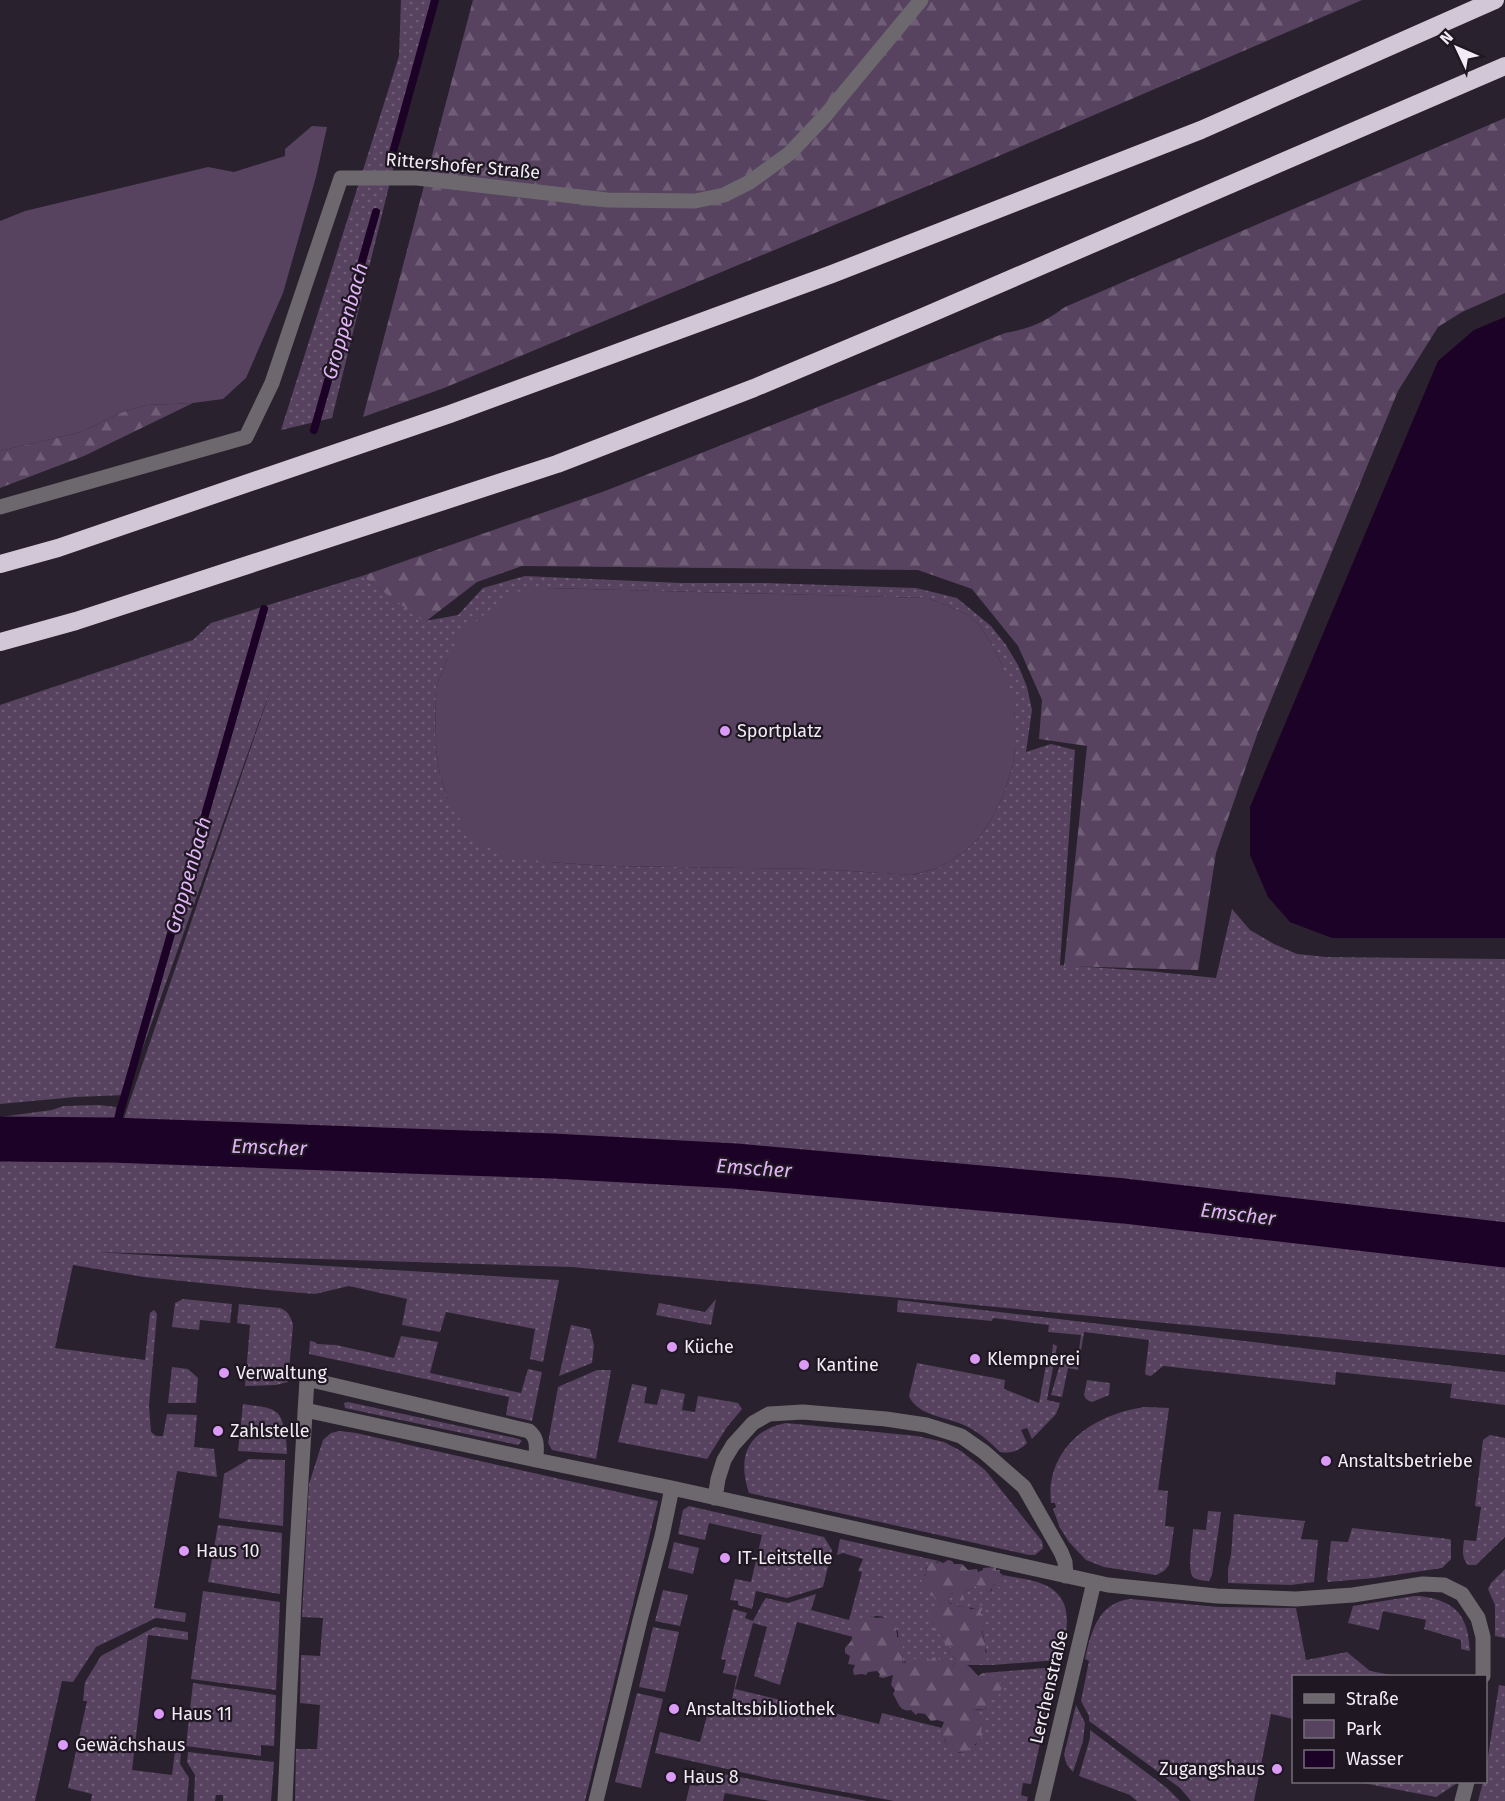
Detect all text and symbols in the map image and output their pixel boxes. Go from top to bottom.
north arrow [1427,18,1487,78]
text: N [1436,28,1457,48]
street label: Rittershofer Straße [385,148,541,184]
water label: Groppenbach [317,260,373,382]
place label: Sportplatz [737,720,822,742]
marker: Sportplatz [718,724,732,738]
water label: Groppenbach [160,814,216,936]
water label: Emscher [231,1134,309,1160]
water label: Emscher [715,1153,794,1183]
water label: Emscher [1199,1197,1278,1231]
place label: Küche [684,1336,734,1358]
marker: Küche [665,1340,679,1354]
place label: Klempnerei [987,1348,1080,1370]
marker: Klempnerei [968,1352,982,1366]
place label: Kantine [816,1354,879,1376]
marker: Kantine [797,1358,811,1372]
place label: Verwaltung [236,1362,327,1384]
marker: Verwaltung [217,1366,231,1380]
place label: Zahlstelle [230,1420,309,1442]
marker: Zahlstelle [211,1424,225,1438]
place label: Anstaltsbetriebe [1338,1450,1473,1472]
marker: Anstaltsbetriebe [1319,1454,1333,1468]
place label: Haus 10 [196,1540,260,1562]
marker: Haus 10 [177,1544,191,1558]
place label: IT-Leitstelle [737,1547,833,1569]
marker: IT-Leitstelle [718,1551,732,1565]
street label: Lerchenstraße [1025,1628,1073,1746]
legend [1292,1675,1487,1783]
text: Straße [1346,1688,1399,1710]
place label: Anstaltsbibliothek [686,1698,836,1720]
marker: Anstaltsbibliothek [667,1702,681,1716]
place label: Haus 11 [171,1703,232,1725]
marker: Haus 11 [152,1707,166,1721]
text: Park [1346,1718,1382,1740]
place label: Gewächshaus [75,1734,185,1756]
marker: Gewächshaus [56,1738,70,1752]
text: Wasser [1346,1748,1403,1770]
place label: Zugangshaus [1159,1758,1265,1780]
marker: Zugangshaus [1270,1762,1284,1776]
place label: Haus 8 [683,1766,739,1788]
marker: Haus 8 [664,1770,678,1784]

